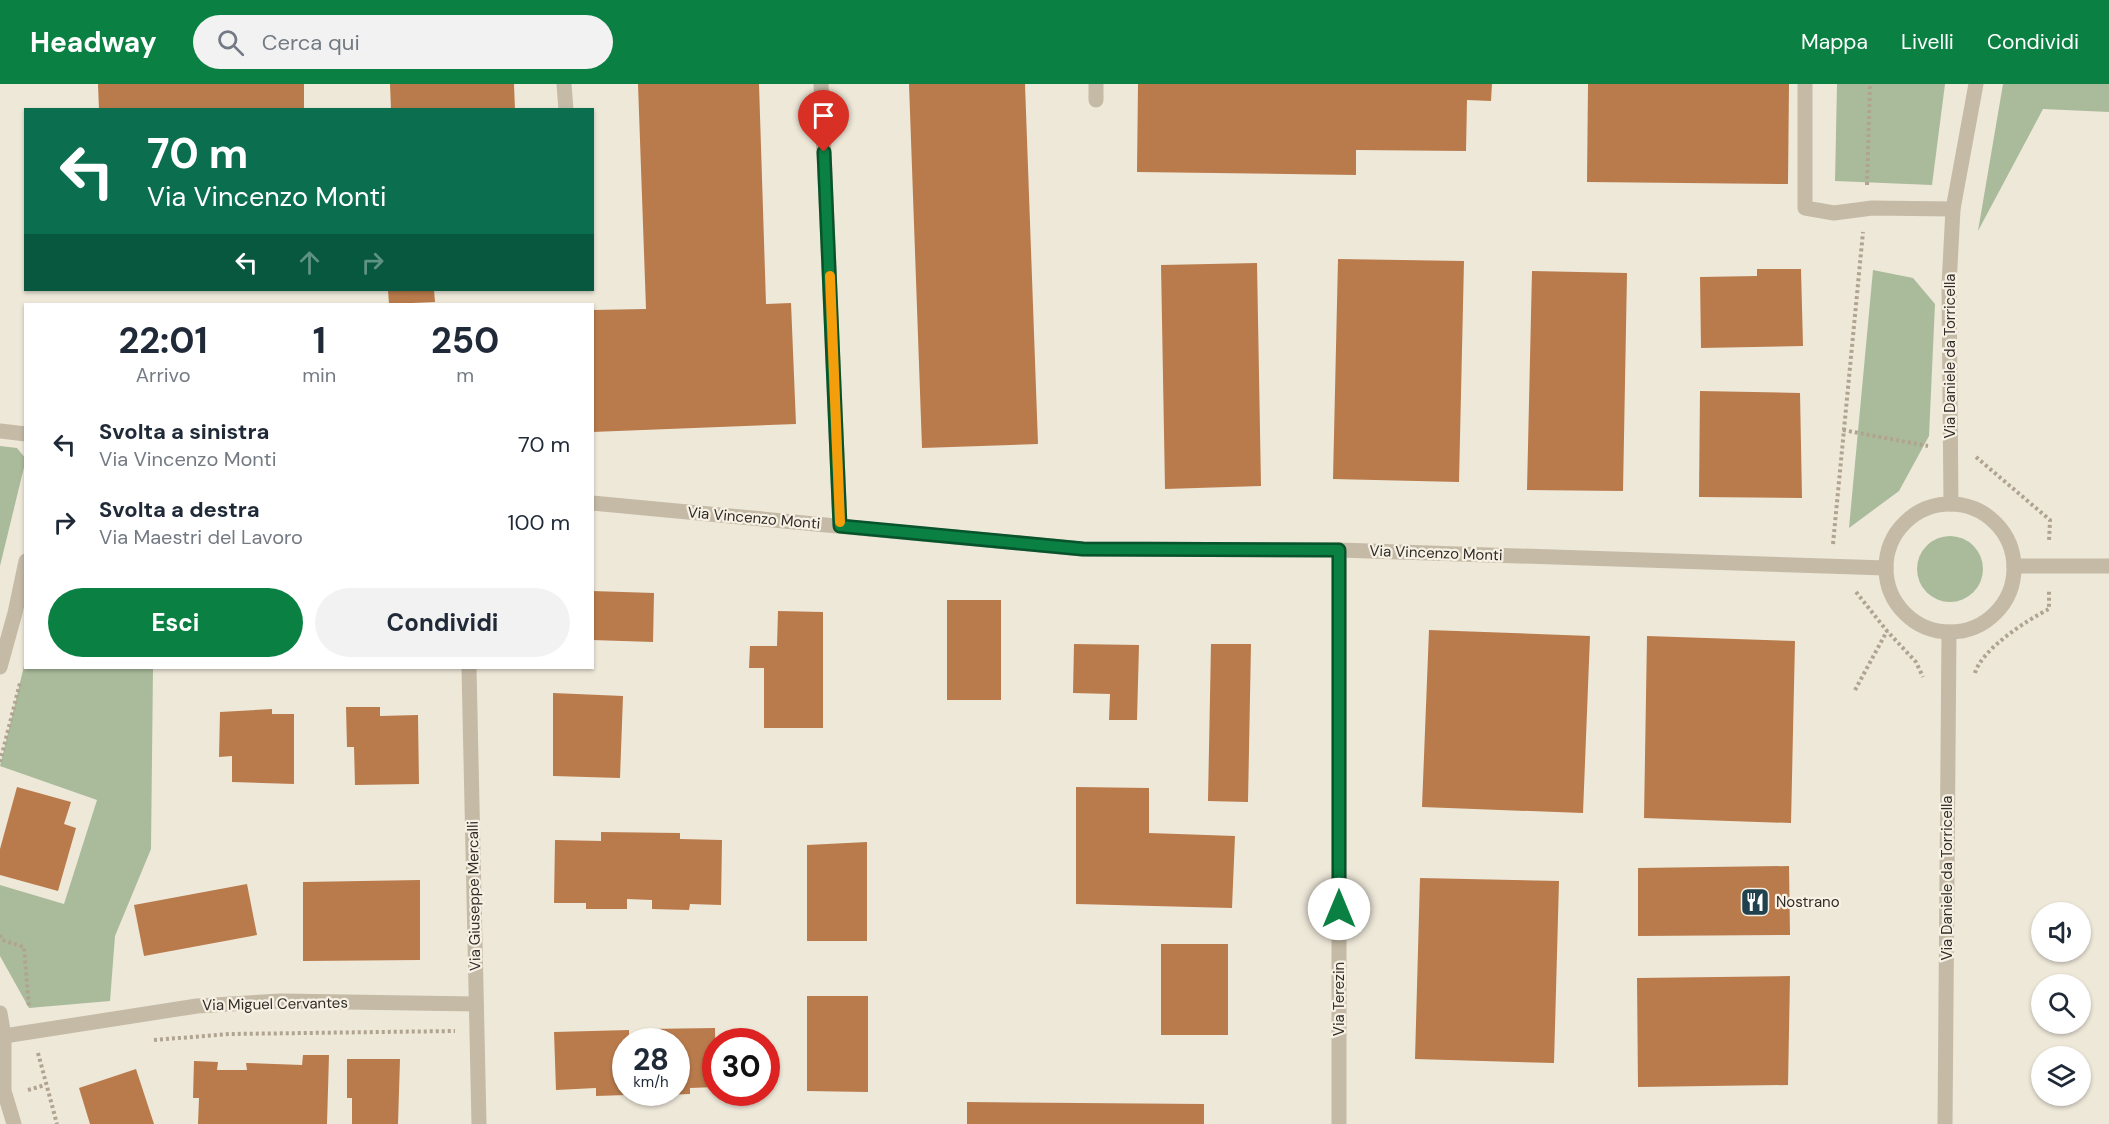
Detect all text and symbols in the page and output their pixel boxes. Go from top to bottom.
search box [193,15,613,69]
text: Headway [30,24,157,61]
icon: search [214,26,247,59]
text: Cerca qui [262,28,360,57]
text: Mappa [1801,28,1868,56]
text: Livelli [1901,28,1954,56]
text: Condividi [1987,28,2079,56]
pin [798,90,849,152]
icon: arrive [807,99,840,132]
text: 70 m [147,126,248,181]
icon: left [48,132,126,210]
text: Via Vincenzo Monti [147,179,387,214]
icon: left [230,246,263,279]
icon: ahead [293,246,326,279]
icon: right [356,246,389,279]
street label: Via Daniele da Torricella [1940,273,1960,439]
text: 22:01 [119,317,208,364]
text: 1 [313,317,326,364]
text: 250 [431,317,499,364]
text: Arrivo [136,362,191,388]
text: min [302,362,336,388]
text: m [456,362,474,388]
text: Svolta a sinistra [99,417,269,446]
icon: left [48,428,81,461]
text: 70 m [518,430,570,459]
text: Via Vincenzo Monti [99,446,276,472]
text: Svolta a destra [99,495,260,524]
street label: Via Vincenzo Monti [687,502,821,534]
icon: right [48,506,81,539]
text: 100 m [508,508,570,537]
text: Via Maestri del Lavoro [99,524,303,550]
street label: Via Vincenzo Monti [1369,541,1503,565]
button: Esci [48,588,303,657]
button: Condividi [315,588,570,657]
street label: Via Daniele da Torricella [1937,795,1957,961]
street label: Via Giuseppe Mercalli [463,821,485,971]
position arrow [1307,877,1371,941]
restaurant icon: Nostrano [1739,886,1771,918]
place label: Nostrano [1776,892,1840,912]
map controls [2031,902,2091,1106]
button: sound [2031,902,2091,962]
street label: Via Terezin [1329,962,1349,1036]
button: search [2031,974,2091,1034]
street label: Via Miguel Cervantes [202,993,348,1015]
speed limit sign: 30 [702,1028,780,1106]
text: 28 [633,1040,669,1079]
button: layers [2031,1046,2091,1106]
text: km/h [633,1072,669,1092]

